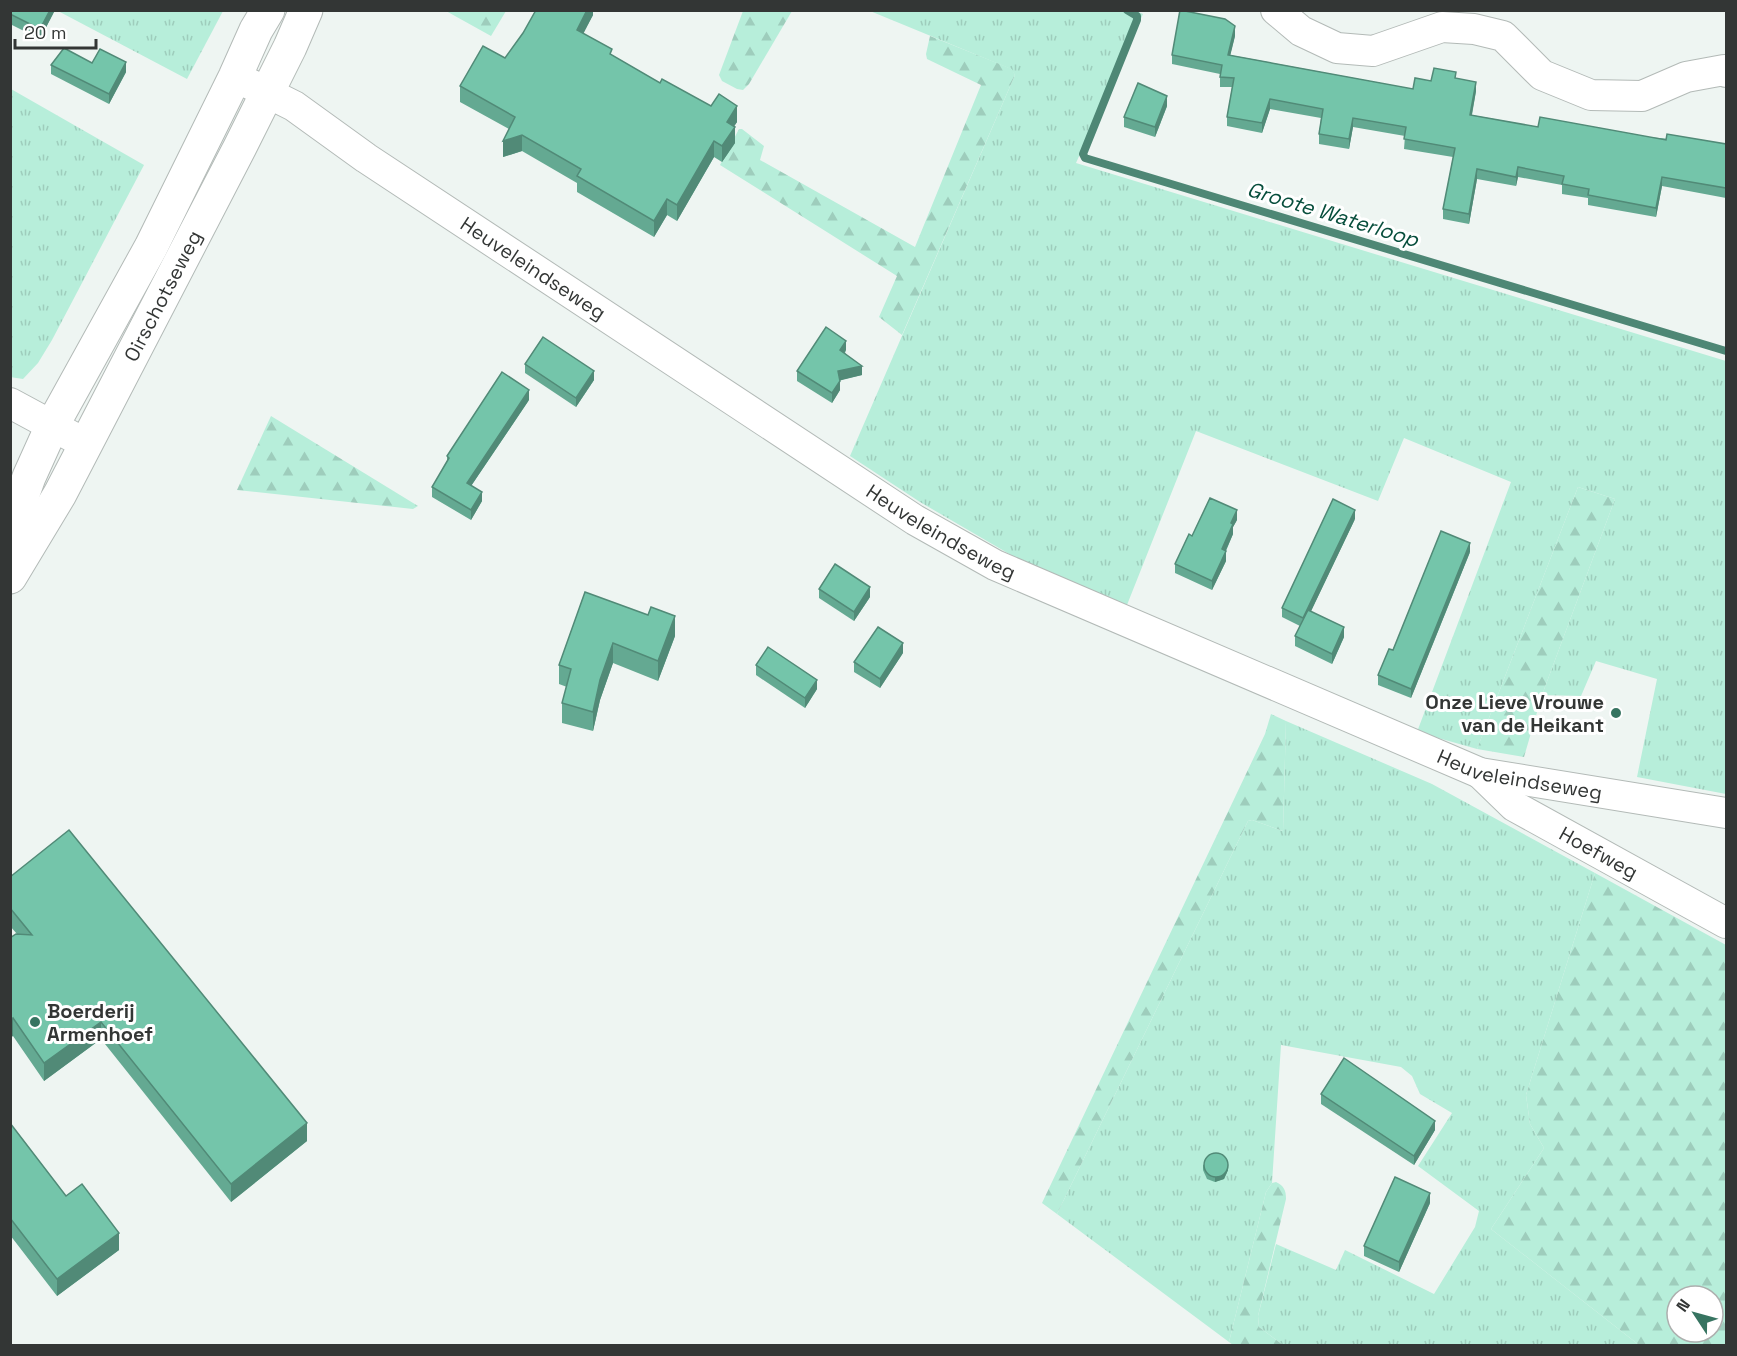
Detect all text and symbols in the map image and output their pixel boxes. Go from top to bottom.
scale bar [15,12,96,50]
text: 20 m [24,21,67,44]
water label: Groote Waterloop [1244,175,1423,253]
street label: Heuveleindseweg [456,211,611,326]
street label: Oirschotseweg [118,226,208,366]
street label: Heuveleindseweg [861,478,1020,585]
place label: Onze Lieve Vrouwe van de Heikant [1425,689,1604,738]
marker: Onze Lieve Vrouwe van de Heikant [1609,706,1623,720]
street label: Heuveleindseweg [1433,743,1604,806]
street label: Hoefweg [1555,820,1643,885]
place label: Boerderij Armenhoef [47,998,153,1047]
marker: Boerderij Armenhoef [28,1015,42,1029]
north arrow [1665,1284,1725,1344]
text: N [1672,1295,1695,1316]

